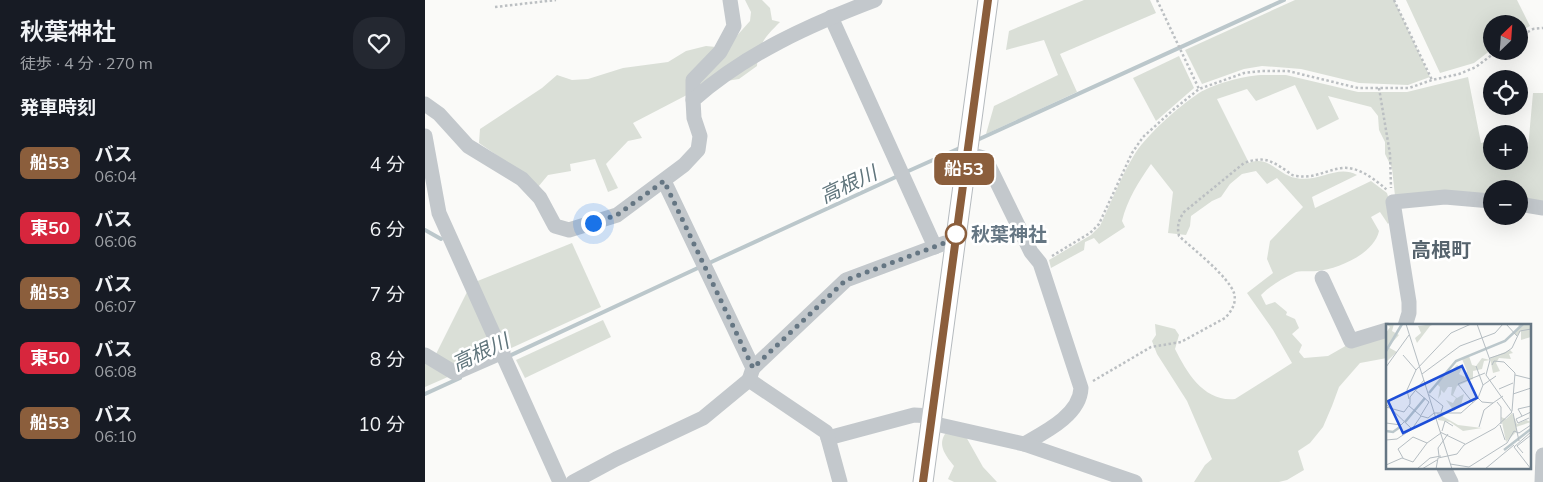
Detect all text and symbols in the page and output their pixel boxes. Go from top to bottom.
north arrow [1483,15,1527,60]
map controls [1483,15,1528,225]
text: 秋葉神社 [20,16,116,46]
button: heart [353,17,405,69]
text: 徒歩 · 4 分 · 270 m [20,53,153,73]
button: locate [1483,70,1528,115]
text: 発車時刻 [20,95,96,119]
button: + [1483,125,1528,170]
text: バス [95,142,133,166]
text: 船53 [30,151,70,174]
text: 4 分 [370,152,405,176]
line badge: 船53 [935,153,993,185]
text: 船53 [944,157,984,180]
water label: 高根川 [816,159,882,208]
text: 06:04 [95,166,137,186]
button: − [1483,180,1528,225]
text: バス [95,207,133,231]
your location [581,211,606,236]
text: 東50 [30,216,70,239]
text: 6 分 [370,217,405,241]
place label: 秋葉神社 [971,222,1047,246]
marker: 秋葉神社 [945,223,967,245]
text: 06:06 [95,231,137,251]
district label: 高根町 [1411,237,1471,262]
text: バス [95,272,133,296]
text: 船53 [30,281,70,304]
text: 7 分 [370,282,405,306]
text: 06:07 [95,296,137,316]
inset map [1386,324,1531,470]
water label: 高根川 [448,327,514,376]
text: バス [95,337,133,361]
text: 東50 [30,346,70,369]
text: 8 分 [370,347,405,371]
text: 06:08 [95,361,137,381]
text: バス [95,402,133,426]
text: 船53 [30,411,70,434]
text: 10 分 [358,412,405,436]
text: 06:10 [95,426,137,446]

